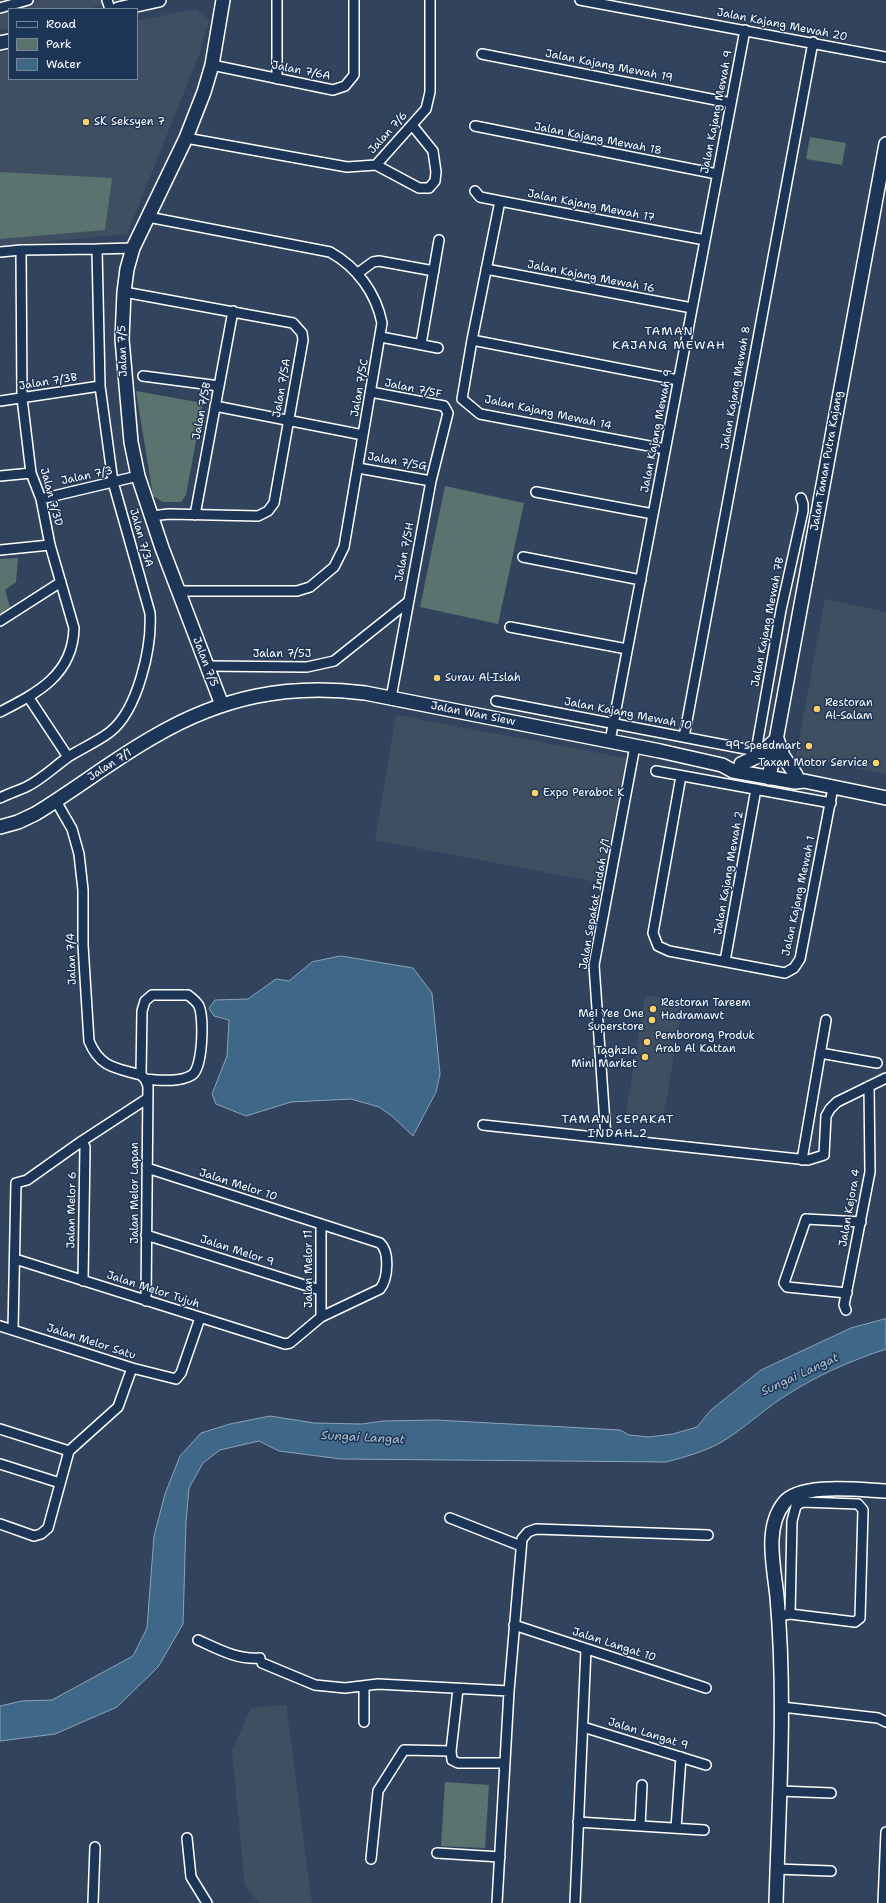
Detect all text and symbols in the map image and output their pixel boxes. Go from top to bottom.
street label: Jalan Kajang Mewah 20 [716,6,848,44]
legend [8,8,138,80]
text: Road [46,16,76,32]
text: Park [46,36,72,52]
street label: Jalan Kajang Mewah 19 [544,47,674,85]
street label: Jalan Kajang Mewah 9 [699,49,735,175]
text: Water [46,56,81,72]
street label: Jalan 7/6A [270,59,332,83]
street label: Jalan 7/6 [366,109,410,157]
place label: SK Seksyen 7 [94,115,165,129]
marker: SK Seksyen 7 [81,117,91,127]
street label: Jalan Kajang Mewah 18 [533,120,663,158]
street label: Jalan Kajang Mewah 17 [526,187,656,225]
street label: Jalan Kajang Mewah 16 [526,258,656,296]
street label: Jalan 7/5 [115,325,131,377]
district label: TAMAN KAJANG MEWAH [612,325,726,353]
street label: Jalan Kajang Mewah 8 [719,325,753,451]
street label: Jalan 7/5A [270,357,294,419]
street label: Jalan 7/5C [348,358,372,418]
street label: Jalan Kajang Mewah 9 [639,368,675,494]
street label: Jalan 7/3B [18,371,78,393]
street label: Jalan 7/5F [383,377,443,401]
street label: Jalan 7/5B [190,381,214,441]
street label: Jalan Taman Putra Kajang [808,390,846,532]
street label: Jalan Kajang Mewah 14 [483,393,613,433]
street label: Jalan 7/5G [366,450,428,474]
street label: Jalan 7/3 [60,464,114,488]
street label: Jalan 7/3D [37,466,65,528]
street label: Jalan 7/3A [126,507,156,569]
street label: Jalan 7/5H [393,521,417,583]
street label: Jalan Kajang Mewah 7B [749,556,787,688]
street label: Jalan 7/5 [190,635,220,689]
street label: Jalan 7/5J [253,647,311,661]
place label: Surau Al-Islah [445,671,521,685]
marker: Surau Al-Islah [432,673,442,683]
street label: Jalan Kajang Mewah 10 [563,695,693,733]
place label: Restoran Al-Salam [825,696,873,722]
street label: Jalan Wan Siew [430,699,516,729]
marker: Restoran Al-Salam [812,704,822,714]
place label: 99 Speedmart [725,739,801,753]
marker: 99 Speedmart [804,741,814,751]
street label: Jalan 7/1 [86,746,134,784]
place label: Taxan Motor Service [758,756,868,770]
marker: Taxan Motor Service [871,758,881,768]
place label: Expo Perabot K [543,786,624,800]
marker: Expo Perabot K [530,788,540,798]
street label: Jalan Kajang Mewah 2 [712,810,746,936]
street label: Jalan Kajang Mewah 1 [780,835,818,957]
street label: Jalan Sepakat Indah 2/1 [577,837,613,971]
street label: Jalan 7/4 [64,933,80,985]
place label: Restoran Tareem Hadramawt [661,996,751,1022]
marker: Restoran Tareem Hadramawt [648,1004,658,1014]
place label: Mei Yee One Superstore [578,1007,644,1033]
marker: Mei Yee One Superstore [647,1015,657,1025]
place label: Pemborong Produk Arab Al Kattan [655,1029,755,1055]
marker: Pemborong Produk Arab Al Kattan [642,1037,652,1047]
place label: Taghzia Mini Market [571,1044,637,1070]
marker: Taghzia Mini Market [640,1052,650,1062]
district label: TAMAN SEPAKAT INDAH 2 [562,1113,674,1141]
street label: Jalan Melor Lapan [128,1142,142,1244]
street label: Jalan Melor 10 [197,1166,279,1204]
street label: Jalan Kejora 4 [837,1168,863,1248]
street label: Jalan Melor 6 [65,1171,79,1249]
street label: Jalan Melor 11 [302,1230,316,1308]
street label: Jalan Melor 9 [198,1233,276,1269]
street label: Jalan Melor Tujuh [105,1269,201,1311]
street label: Jalan Melor Satu [45,1321,137,1363]
water label: Sungai Langat [759,1351,841,1399]
water label: Sungai Langat [321,1429,405,1447]
street label: Jalan Langat 10 [570,1625,658,1665]
street label: Jalan Langat 9 [606,1716,690,1752]

